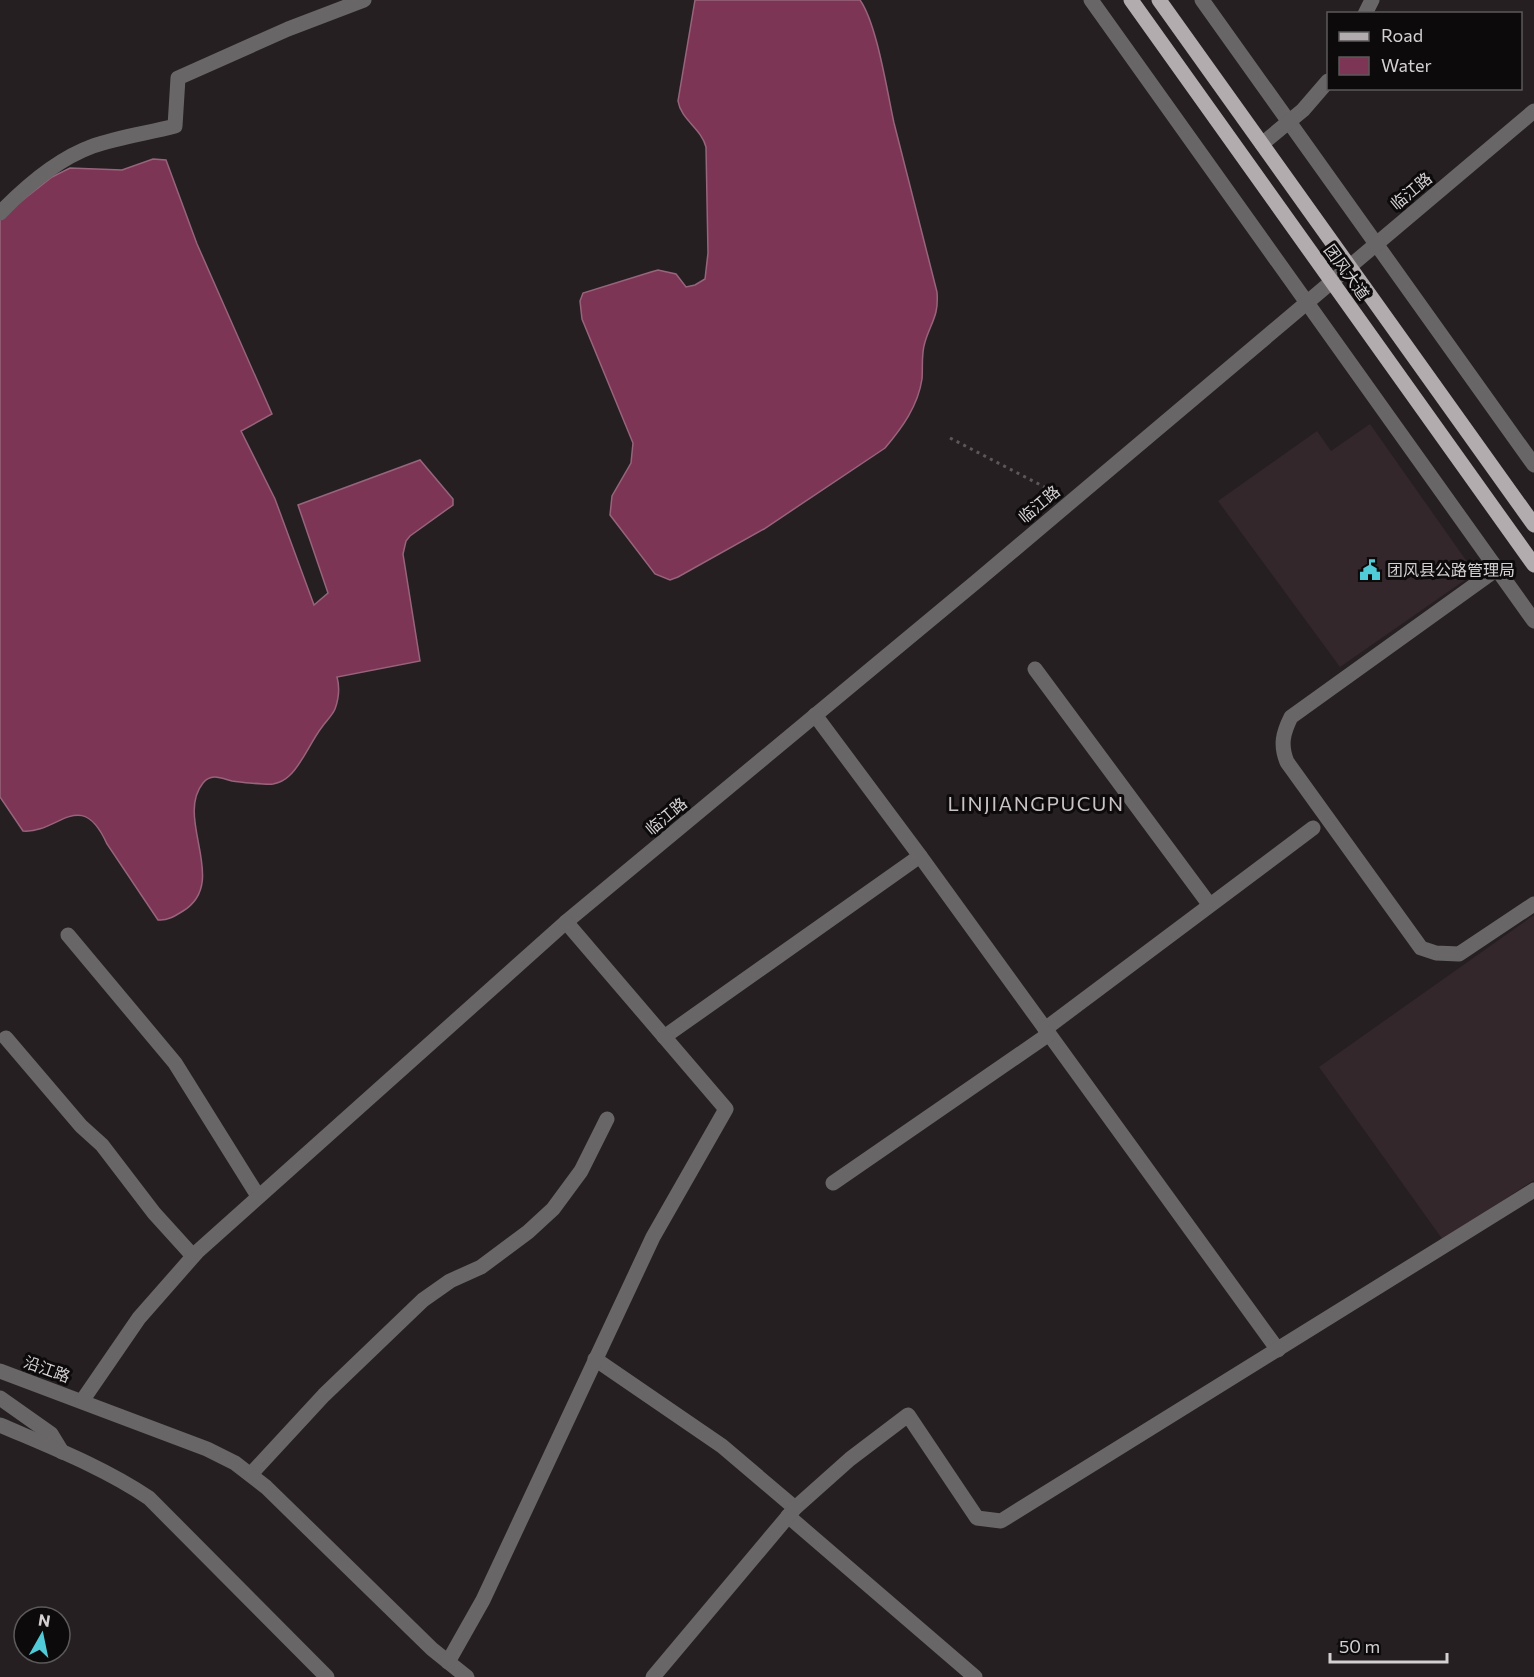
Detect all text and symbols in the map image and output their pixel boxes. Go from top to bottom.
legend [1327,12,1522,90]
text: Road [1381,24,1423,46]
text: Water [1381,54,1432,76]
street label: 临江路 [1386,168,1435,213]
street label: 团风大道 [1321,240,1374,303]
street label: 临江路 [1014,481,1063,526]
public building icon: 团风县公路管理局 [1358,558,1382,582]
place label: 团风县公路管理局 [1387,560,1515,579]
district label: LINJIANGPUCUN [947,791,1125,815]
street label: 临江路 [641,793,690,838]
street label: 沿江路 [21,1351,73,1386]
north arrow [12,1605,72,1665]
text: N [37,1609,52,1630]
scale bar [1330,1626,1447,1664]
text: 50 m [1339,1635,1380,1657]

